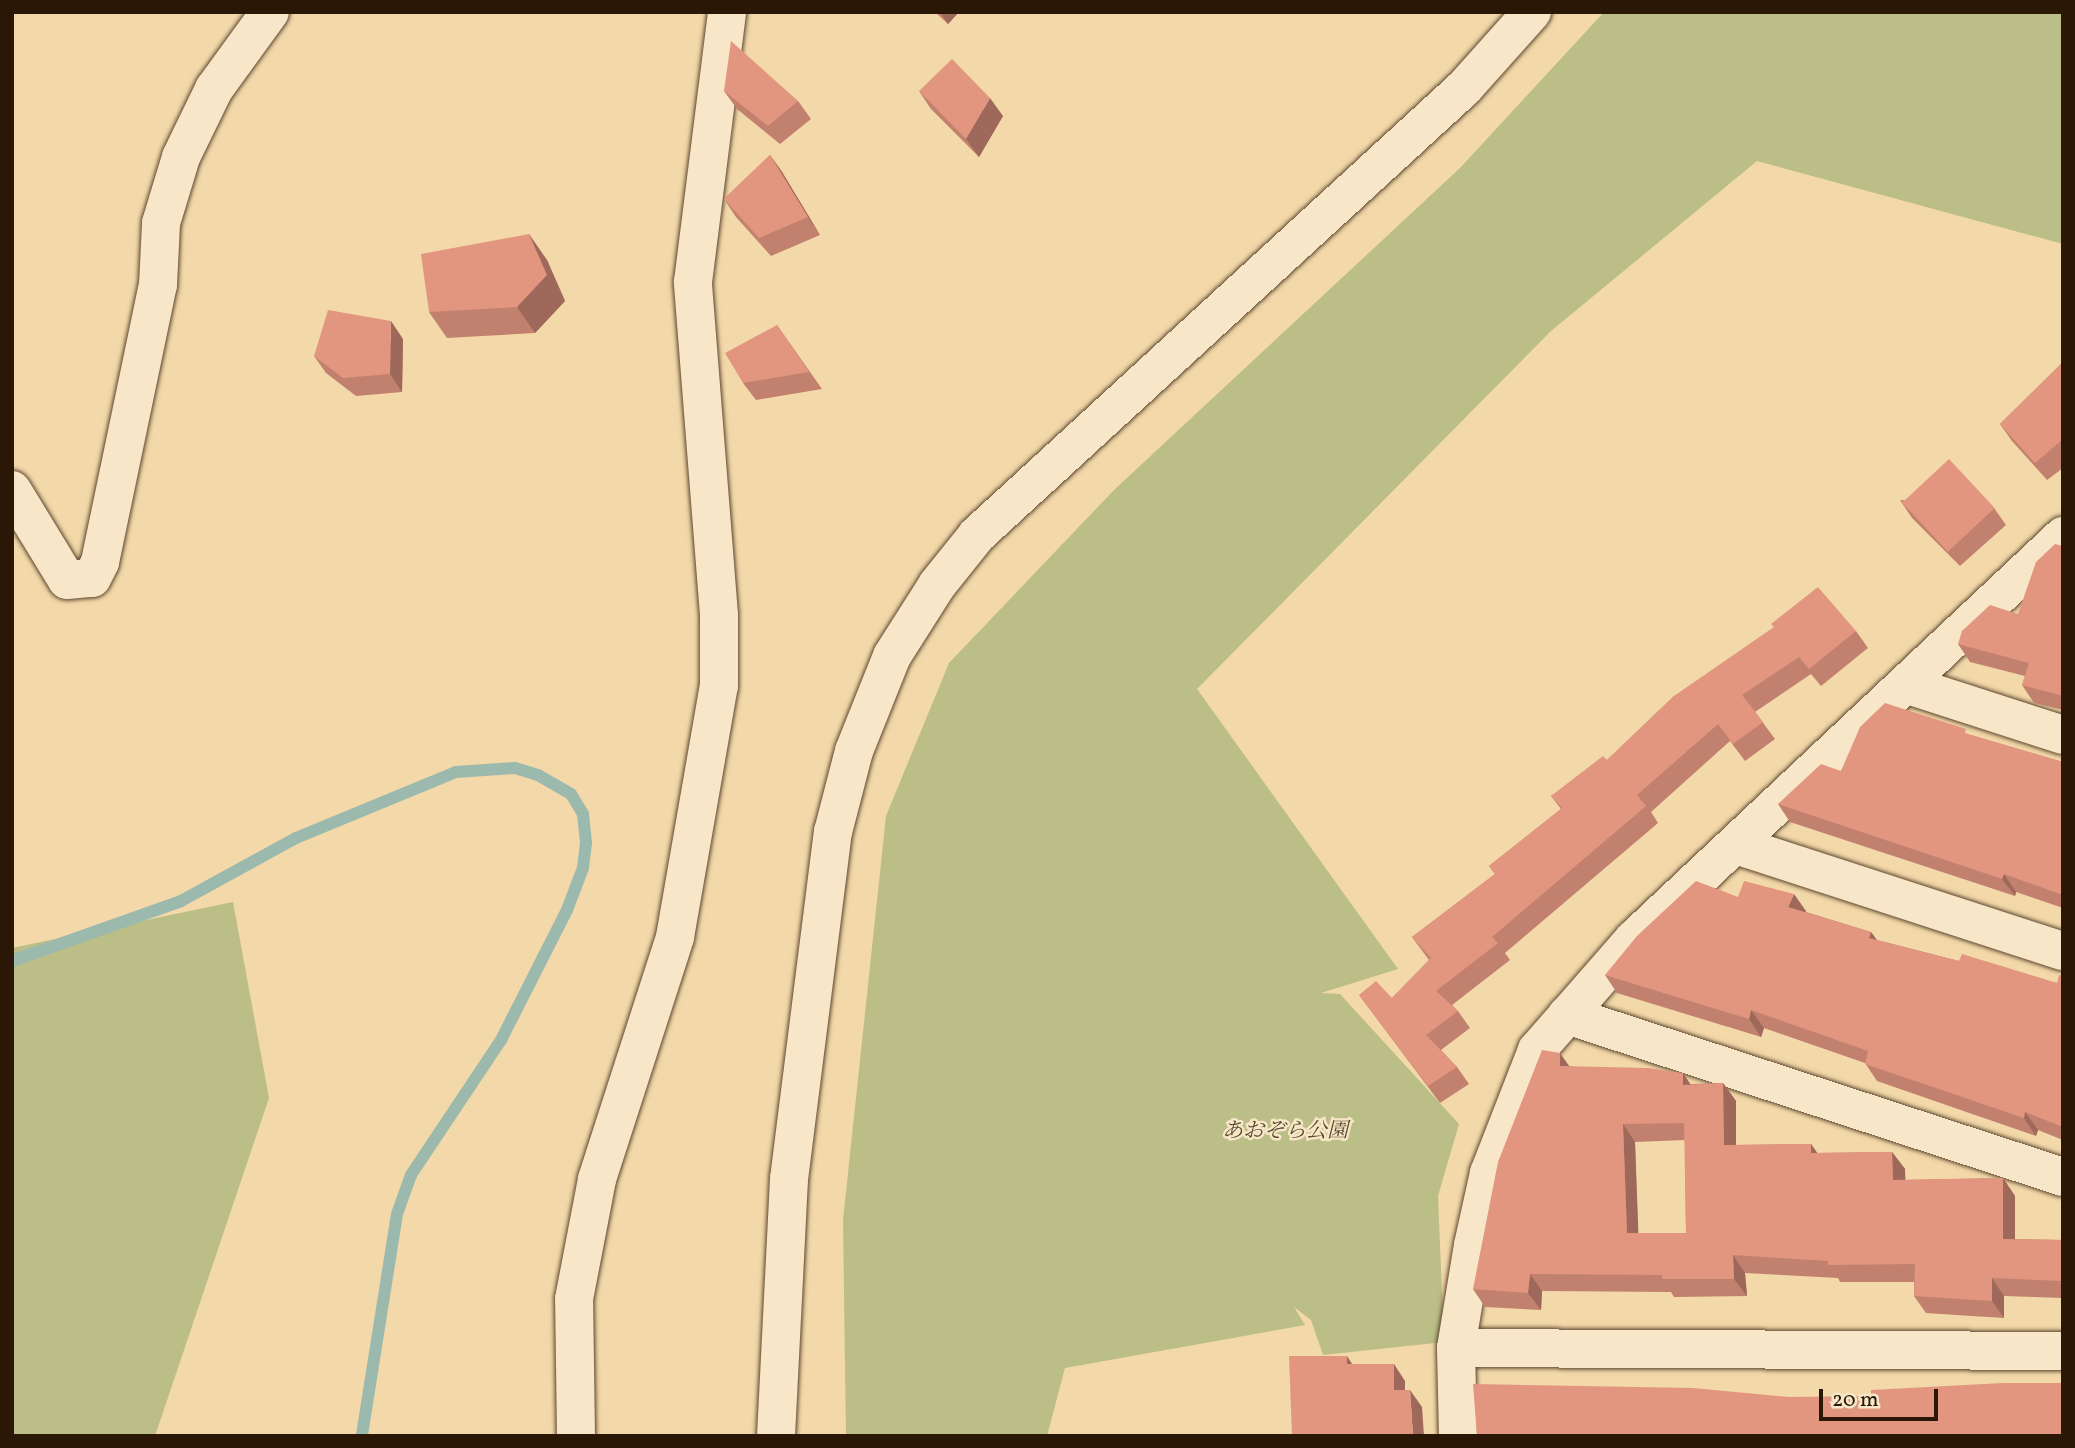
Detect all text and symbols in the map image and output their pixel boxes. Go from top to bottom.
park label: あおぞら公園 [1222,1119,1348,1145]
scale bar [1823,1374,1942,1418]
text: 20 m [1832,1386,1878,1415]

